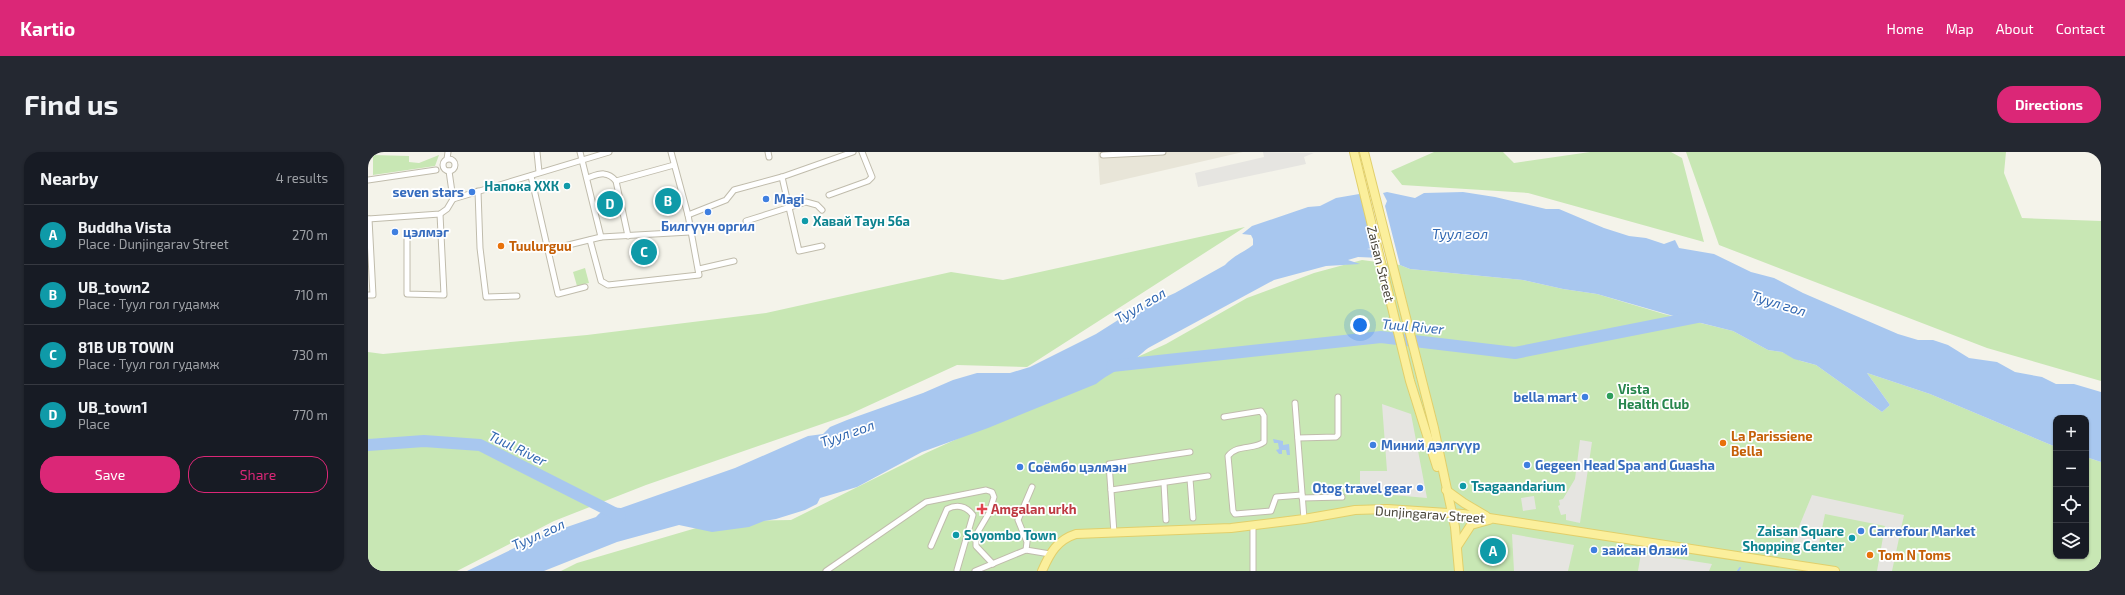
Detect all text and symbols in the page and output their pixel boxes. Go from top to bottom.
text: Kartio [20,17,75,40]
text: Home [1887,20,1924,37]
text: Map [1946,20,1974,37]
text: About [1996,20,2034,37]
text: Contact [2056,20,2105,37]
button: Directions [1997,86,2101,123]
text: Find us [24,87,118,121]
text: Nearby [40,168,98,188]
text: 4 results [276,170,328,186]
place label: Напока ХХК [484,178,560,194]
marker: Напока ХХК [562,181,572,191]
place label: seven stars [393,184,464,200]
pin: B [655,186,681,216]
marker: seven stars [467,187,477,197]
pin: D [597,189,623,219]
place label: Magi [774,191,804,207]
marker: Magi [761,194,771,204]
marker: Билгүүн оргил [703,207,713,217]
place label: Хавай Таун 56а [813,213,910,229]
marker: Хавай Таун 56а [800,216,810,226]
text: Buddha Vista [78,218,171,236]
place label: Билгүүн оргил [661,218,755,234]
place label: цэлмэг [403,224,449,240]
street label: Zaisan Street [1364,224,1398,304]
water label: Туул гол [1432,225,1488,242]
text: A [49,227,57,243]
text: 270 m [292,227,328,243]
marker: цэлмэг [390,227,400,237]
text: Place · Dunjingarav Street [78,236,229,252]
pin: C [631,237,657,267]
place label: Tuulurguu [509,238,572,254]
marker: Tuulurguu [496,241,506,251]
text: UB_town2 [78,278,150,296]
water label: Туул гол [1111,284,1169,326]
text: B [49,287,57,303]
text: 710 m [294,287,328,303]
water label: Туул гол [1750,287,1808,319]
text: Place · Туул гол гудамж [78,296,220,312]
your location [1350,315,1370,335]
water label: Tuul River [1381,315,1445,337]
text: 81В UB TOWN [78,338,174,356]
text: C [49,347,57,363]
text: 730 m [292,347,328,363]
text: Place · Туул гол гудамж [78,356,220,372]
place label: Vista Health Club [1618,381,1689,412]
place label: bella mart [1513,389,1578,405]
marker: Vista Health Club [1605,391,1615,401]
marker: bella mart [1580,392,1590,402]
text: UB_town1 [78,398,148,416]
text: D [49,407,57,423]
text: 770 m [293,407,328,423]
map controls [2053,415,2089,559]
button: + [2053,415,2089,451]
text: Place [78,416,110,432]
water label: Туул гол [818,416,876,450]
water label: Tuul River [486,427,550,469]
place label: La Parissiene Bella [1731,428,1813,459]
place label: Миний дэлгүүр [1381,437,1480,453]
marker: La Parissiene Bella [1718,438,1728,448]
marker: Миний дэлгүүр [1368,440,1378,450]
button: − [2053,451,2089,487]
button: Save [40,456,180,493]
button: Share [188,456,328,493]
place label: Gegeen Head Spa and Guasha [1535,457,1715,473]
place label: Соёмбо цэлмэн [1028,459,1127,475]
marker: Gegeen Head Spa and Guasha [1522,460,1532,470]
marker: Соёмбо цэлмэн [1015,462,1025,472]
place label: Tsagaandarium [1471,478,1565,494]
place label: Otog travel gear [1313,480,1412,496]
marker: Tsagaandarium [1458,481,1468,491]
marker: Otog travel gear [1415,483,1425,493]
button: locate [2053,487,2089,523]
place label: Amgalan urkh [991,501,1077,517]
street label: Dunjingarav Street [1375,502,1485,526]
marker: Amgalan urkh [976,503,988,515]
water label: Туул гол [509,515,567,553]
place label: Zaisan Square Shopping Center [1743,523,1844,554]
place label: Carrefour Market [1869,523,1976,539]
button: layers [2053,523,2089,559]
marker: Carrefour Market [1856,526,1866,536]
place label: Soyombo Town [964,527,1057,543]
marker: Soyombo Town [951,530,961,540]
marker: Zaisan Square Shopping Center [1847,533,1857,543]
pin: A [1480,536,1506,566]
place label: зайсан Өлзий [1602,542,1688,558]
marker: зайсан Өлзий [1589,545,1599,555]
place label: Tom N Toms [1878,547,1951,563]
marker: Tom N Toms [1865,550,1875,560]

